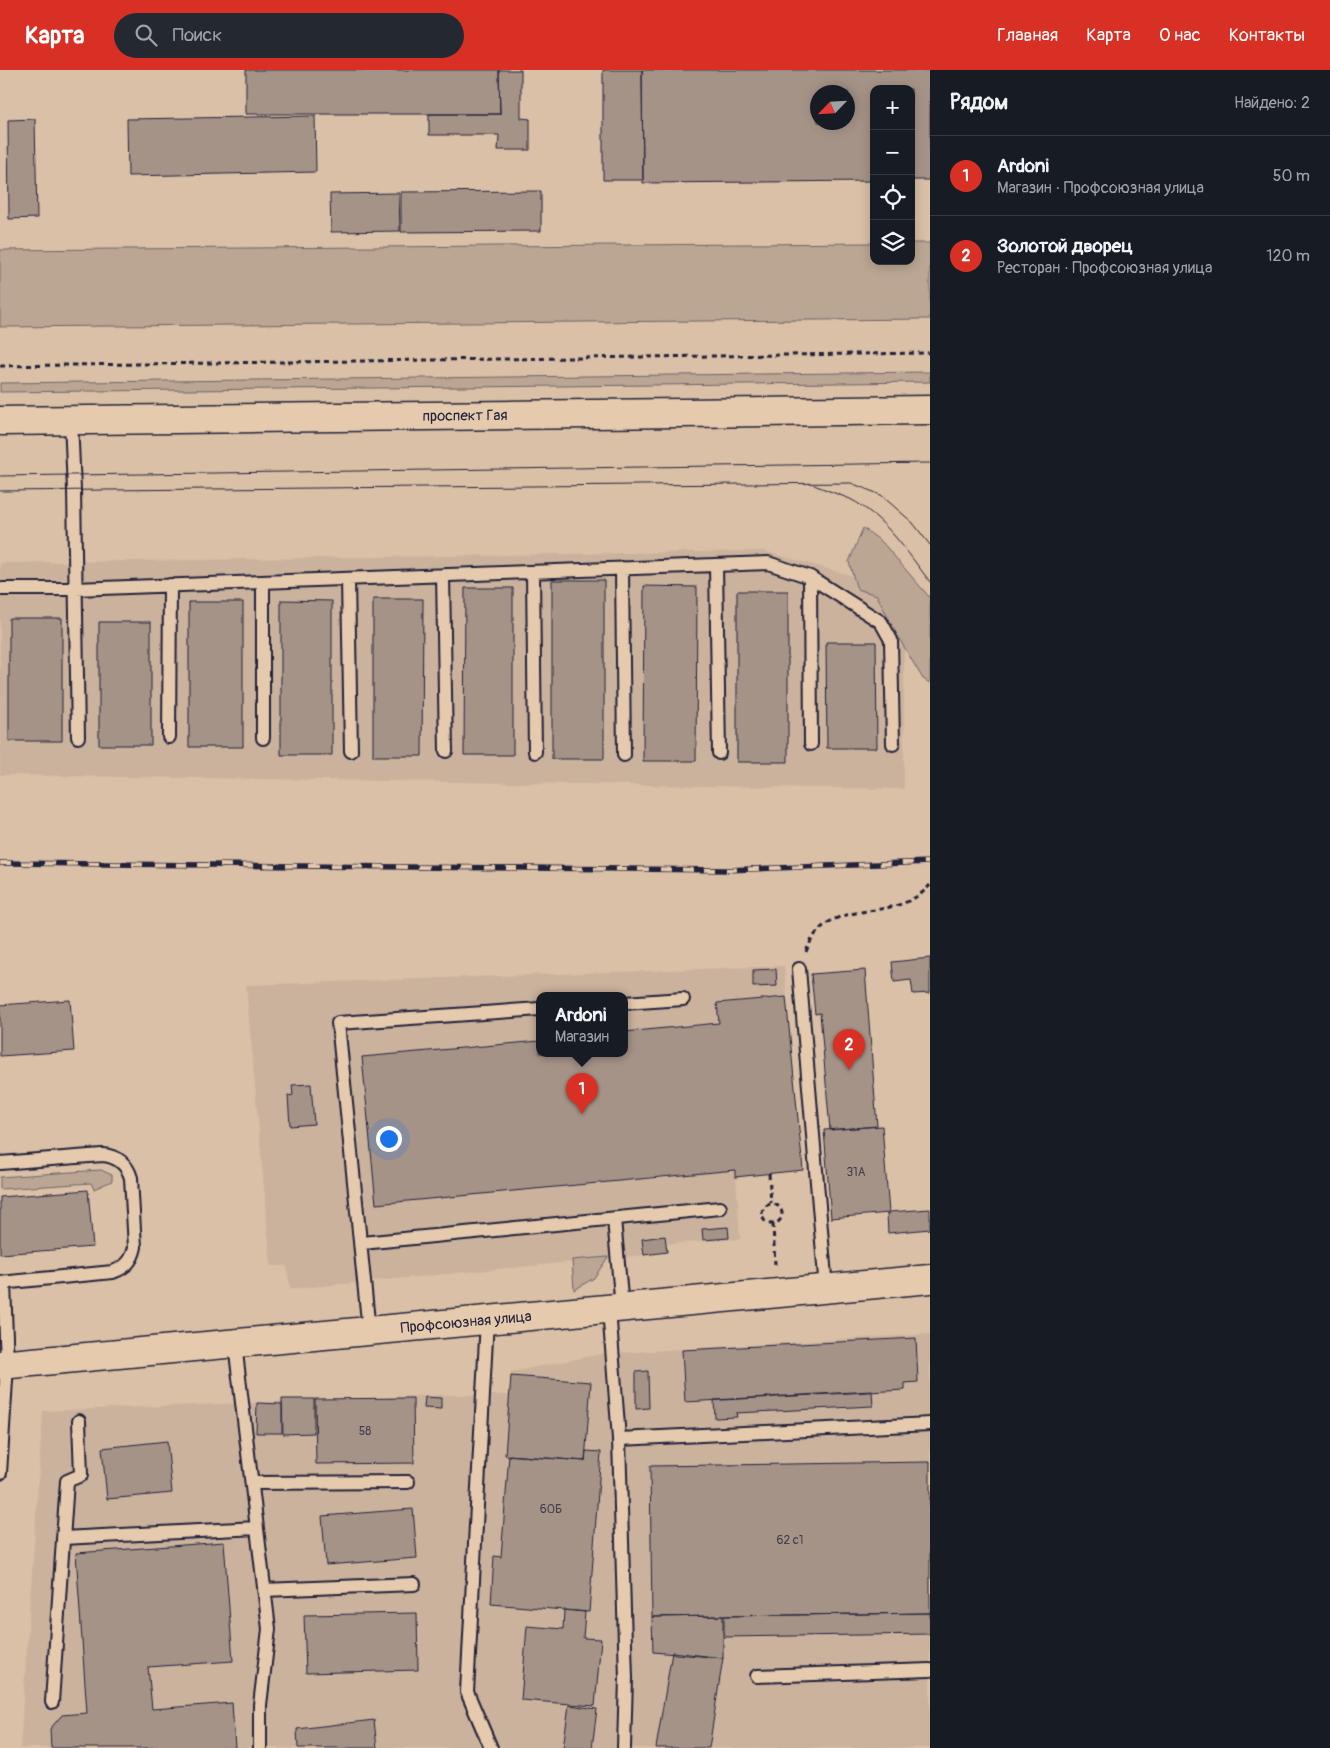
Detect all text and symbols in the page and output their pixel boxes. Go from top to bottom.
search box [114,13,464,58]
text: Карта [25,21,84,50]
icon: search [132,21,160,49]
text: Поиск [172,23,222,47]
text: Главная [997,24,1058,47]
text: Карта [1086,24,1131,47]
text: О нас [1159,24,1201,47]
text: Контакты [1229,24,1305,47]
north arrow [810,85,855,130]
map controls [870,85,915,265]
button: + [870,85,915,130]
text: Рядом [950,89,1008,116]
text: Найдено: 2 [1234,93,1310,113]
button: − [870,130,915,175]
text: Ardoni [997,154,1049,178]
text: 1 [963,166,969,186]
text: 50 m [1273,166,1310,186]
button: locate [870,175,915,220]
text: Магазин · Профсоюзная улица [997,178,1204,198]
button: layers [870,220,915,265]
text: Золотой дворец [997,234,1133,258]
text: 2 [962,246,970,266]
text: 120 m [1266,246,1310,266]
text: Ресторан · Профсоюзная улица [997,258,1213,278]
street label: проспект Гая [422,405,508,426]
popup [536,992,628,1057]
text: Ardoni [555,1003,606,1027]
text: Магазин [555,1027,609,1047]
pin: 2 [833,1029,865,1070]
pin: 1 [566,1073,598,1114]
your location [376,1126,402,1152]
house number: 31А [846,1165,866,1180]
street label: Профсоюзная улица [400,1306,532,1337]
house number: 58 [359,1424,371,1439]
house number: 60Б [540,1502,562,1517]
house number: 62 с1 [776,1533,804,1548]

